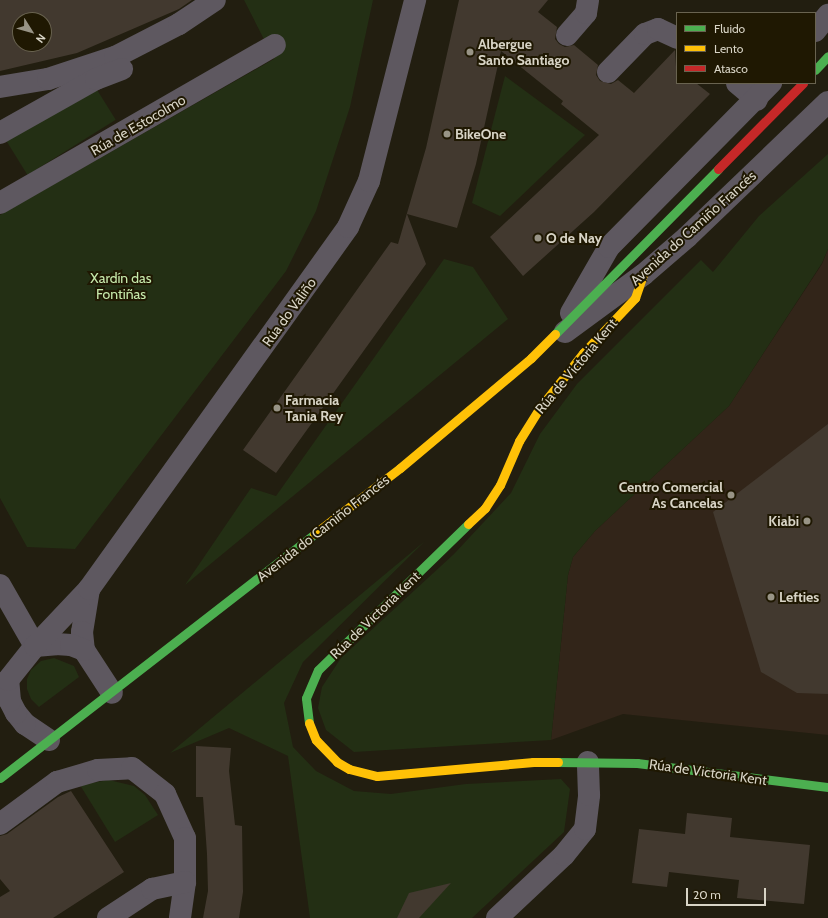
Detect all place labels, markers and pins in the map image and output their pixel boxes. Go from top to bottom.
place label: Albergue Santo Santiago [478,36,570,68]
marker: Albergue Santo Santiago [465,47,475,57]
place label: BikeOne [455,126,506,142]
marker: BikeOne [442,129,452,139]
place label: O de Nay [546,230,602,246]
marker: O de Nay [533,233,543,243]
place label: Farmacia Tania Rey [285,392,343,424]
marker: Farmacia Tania Rey [272,403,282,413]
place label: Centro Comercial As Cancelas [619,479,723,512]
marker: Centro Comercial As Cancelas [726,490,736,500]
place label: Kiabi [768,513,799,529]
marker: Kiabi [802,516,812,526]
place label: Lefties [779,589,819,605]
marker: Lefties [766,592,776,602]

